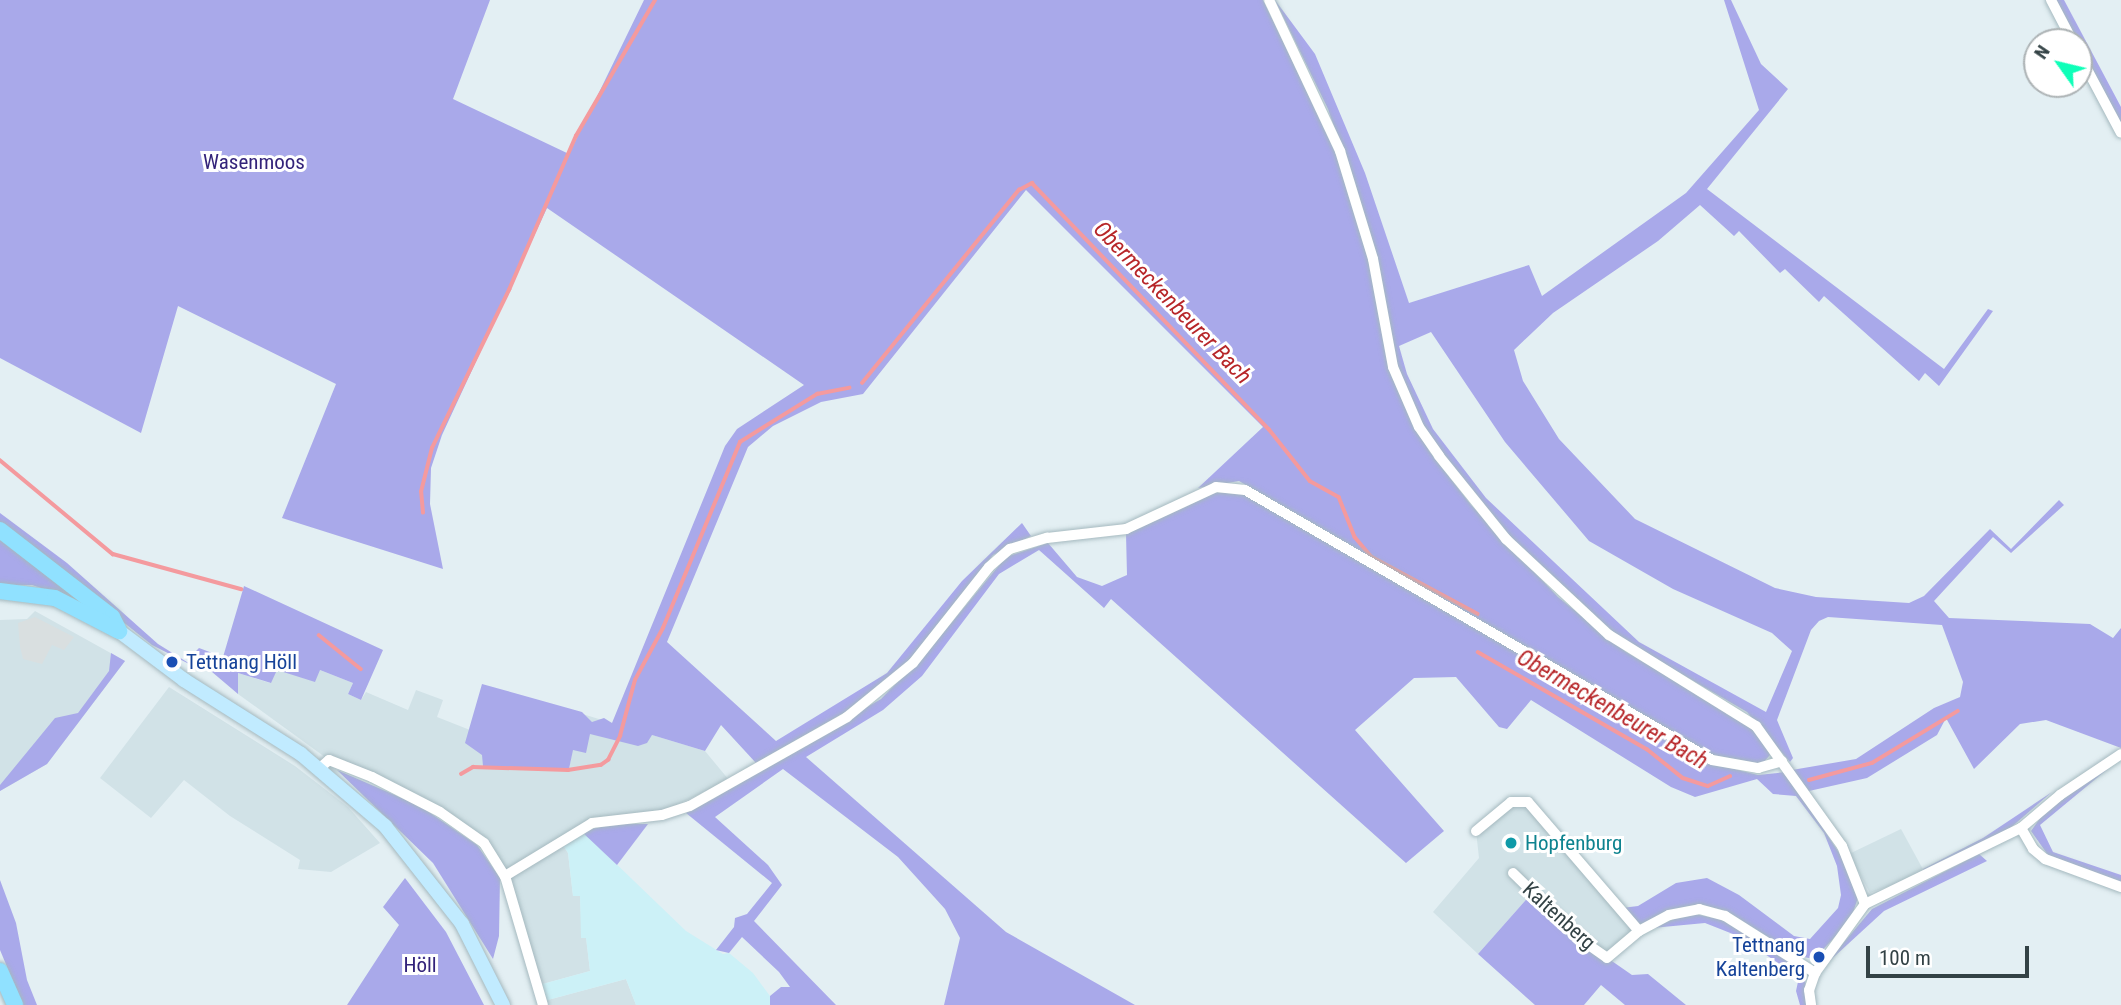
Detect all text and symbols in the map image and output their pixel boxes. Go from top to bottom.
north arrow [2023,28,2093,98]
text: N [2029,41,2055,63]
park label: Wasenmoos [203,149,305,175]
water label: Obermeckenbeurer Bach [1087,216,1257,390]
water label: Obermeckenbeurer Bach [1512,644,1712,776]
place label: Tettnang Höll [186,649,297,675]
marker: Tettnang Höll [164,654,180,670]
place label: Hopfenburg [1525,830,1622,856]
marker: Hopfenburg [1503,835,1519,851]
street label: Kaltenberg [1517,877,1601,955]
place label: Tettnang Kaltenberg [1716,932,1805,982]
scale bar [1869,932,2032,976]
text: 100 m [1879,946,1931,970]
marker: Tettnang Kaltenberg [1811,949,1827,965]
park label: Höll [403,952,437,978]

